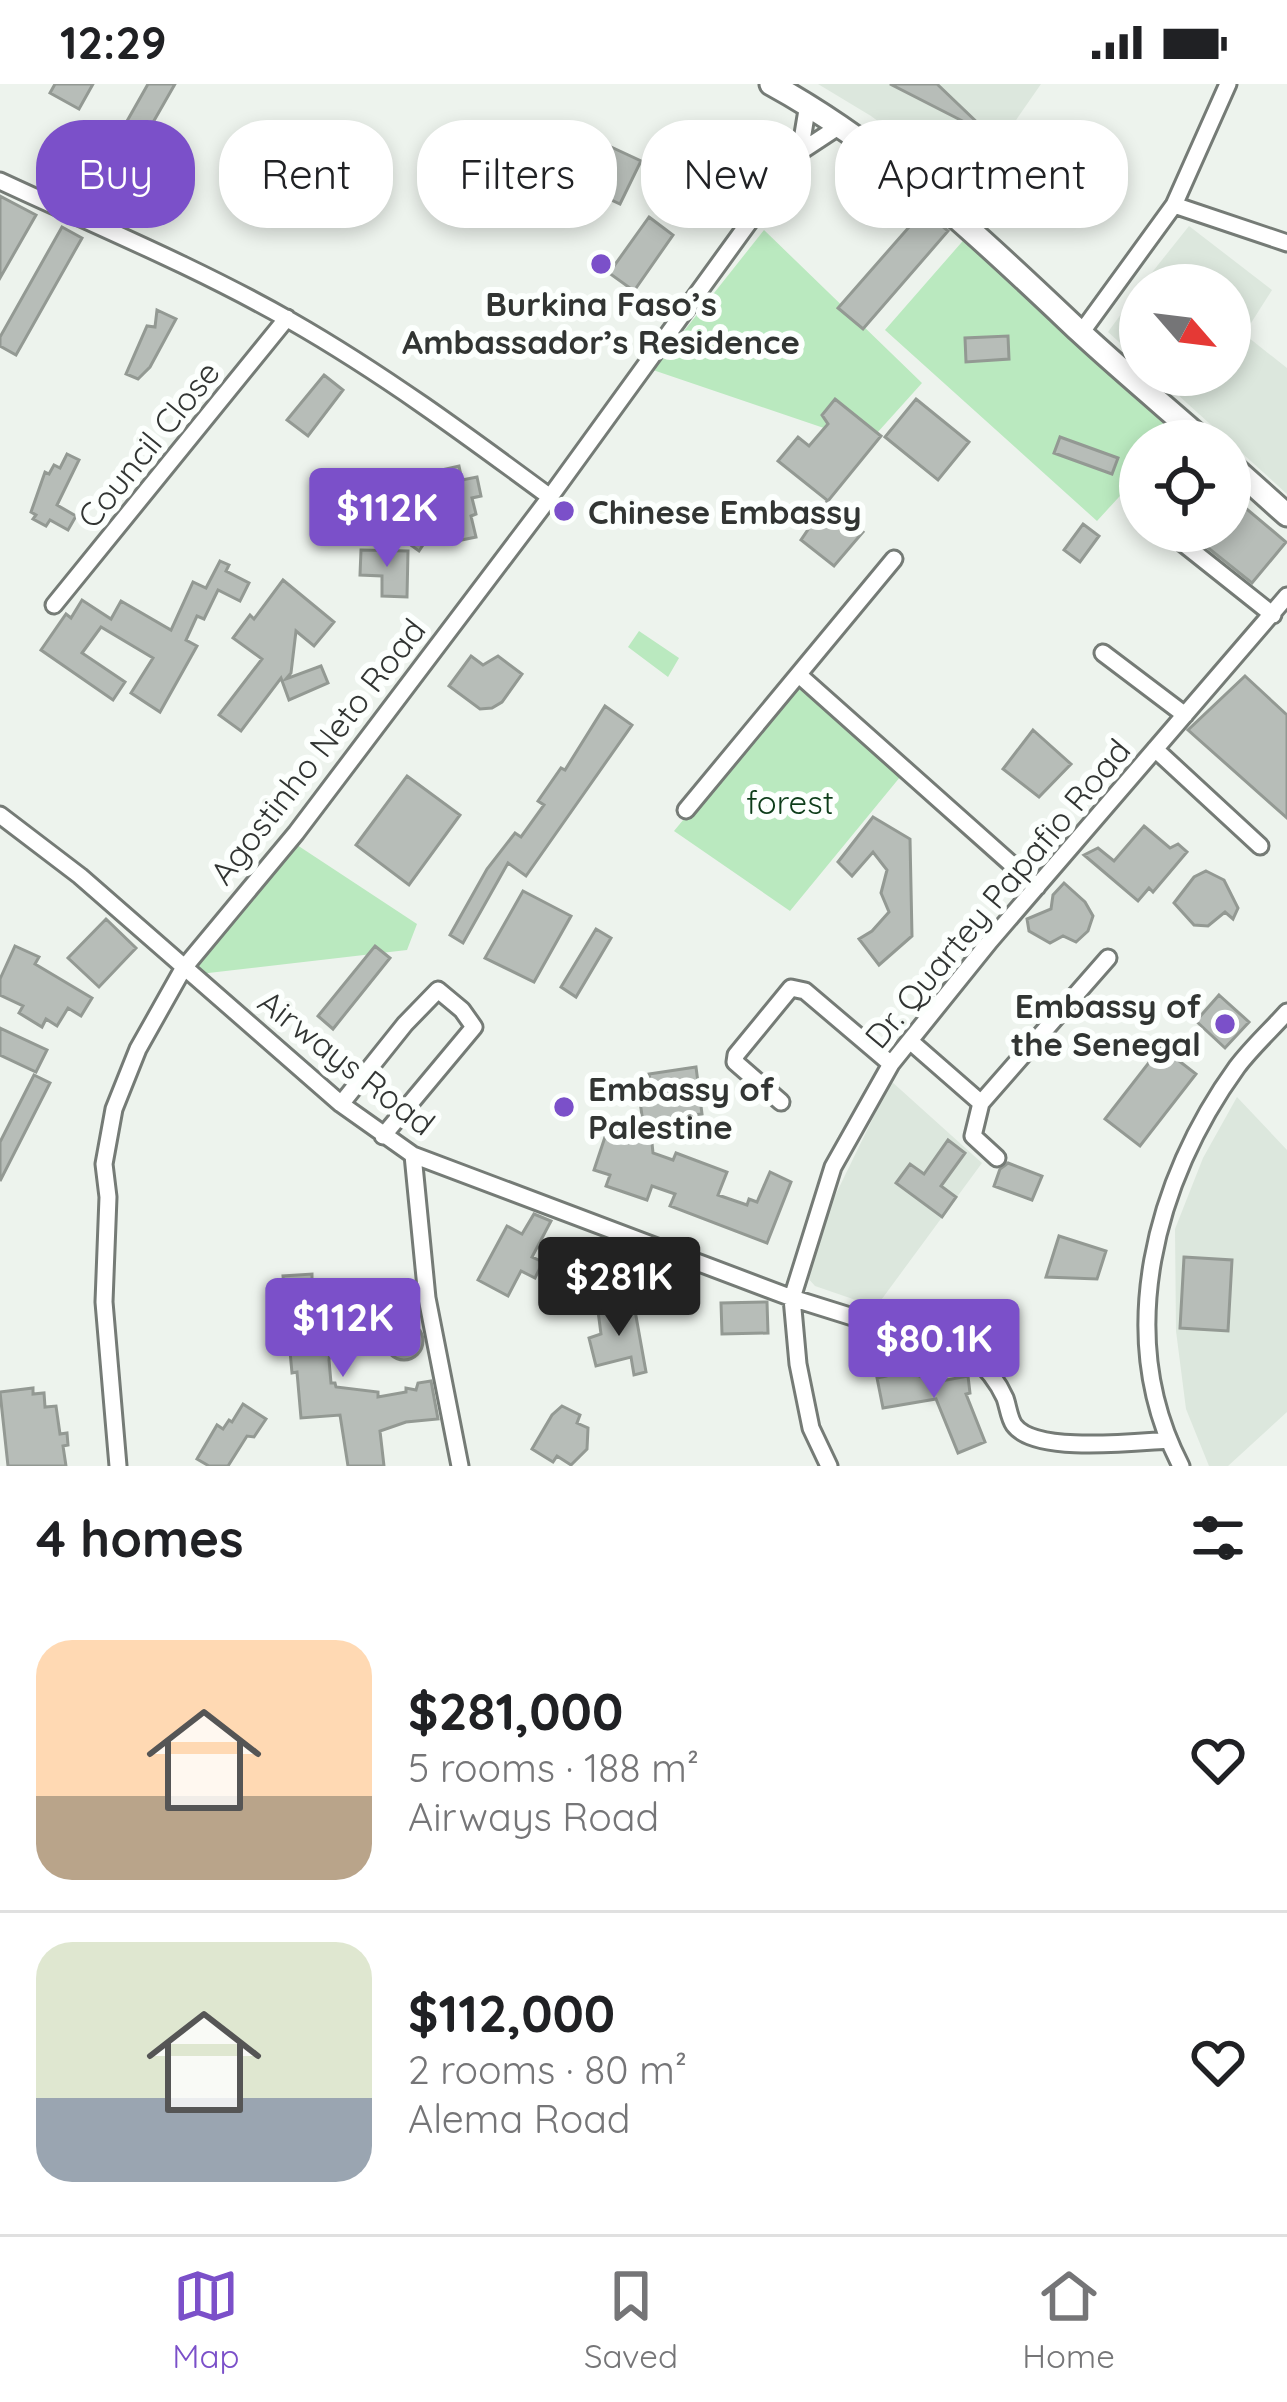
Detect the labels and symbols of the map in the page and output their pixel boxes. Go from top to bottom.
marker: Burkina Faso’s Ambassador’s Residence [588,251,614,277]
north arrow [1119,264,1251,396]
place label: Burkina Faso’s Ambassador’s Residence [402,283,800,362]
street label: Council Close [68,352,228,536]
pin: $112K [303,468,471,570]
place label: Chinese Embassy [588,491,862,532]
marker: Chinese Embassy [551,498,577,524]
street label: Agostinho Neto Road [200,610,434,892]
street label: Dr. Quartey Papafio Road [855,730,1139,1056]
park label: forest [746,781,834,822]
street label: Airways Road [251,980,443,1144]
place label: Embassy of the Senegal [1011,985,1202,1064]
marker: Embassy of the Senegal [1212,1011,1238,1037]
place label: Embassy of Palestine [588,1068,775,1147]
marker: Embassy of Palestine [551,1094,577,1120]
pin: $281K [535,1237,703,1339]
pin: $112K [259,1278,427,1380]
pin: $80.1K [836,1299,1032,1401]

